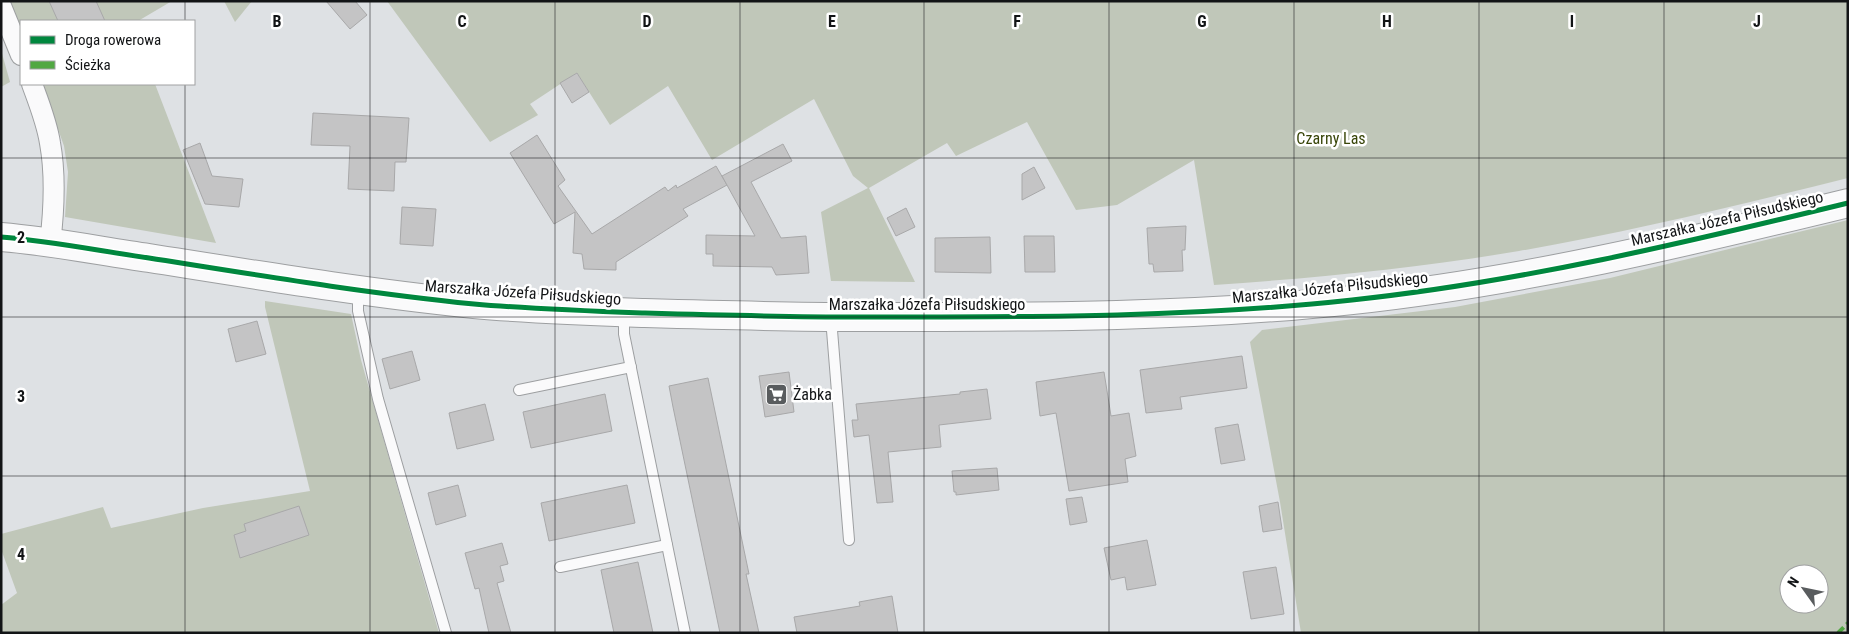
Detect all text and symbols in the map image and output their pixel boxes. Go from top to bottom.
text: B [273,12,282,31]
text: C [457,12,467,31]
text: D [642,12,652,31]
text: E [828,12,836,31]
text: F [1013,12,1021,31]
text: G [1197,12,1207,31]
text: H [1382,12,1392,31]
text: I [1570,12,1574,31]
text: J [1753,12,1761,31]
legend [20,20,195,85]
text: Droga rowerowa [65,31,161,49]
text: Ścieżka [65,56,111,74]
park label: Czarny Las [1296,129,1366,148]
street label: Marszałka Józefa Piłsudskiego [1629,187,1825,250]
text: 2 [17,228,25,247]
street label: Marszałka Józefa Piłsudskiego [1231,268,1429,307]
street label: Marszałka Józefa Piłsudskiego [424,276,622,309]
street label: Marszałka Józefa Piłsudskiego [829,295,1025,314]
supermarket icon: Żabka [765,382,789,406]
place label: Żabka [793,385,832,404]
text: 3 [17,387,25,406]
text: 4 [17,545,25,564]
north arrow [1779,564,1829,614]
text: N [1784,574,1802,590]

